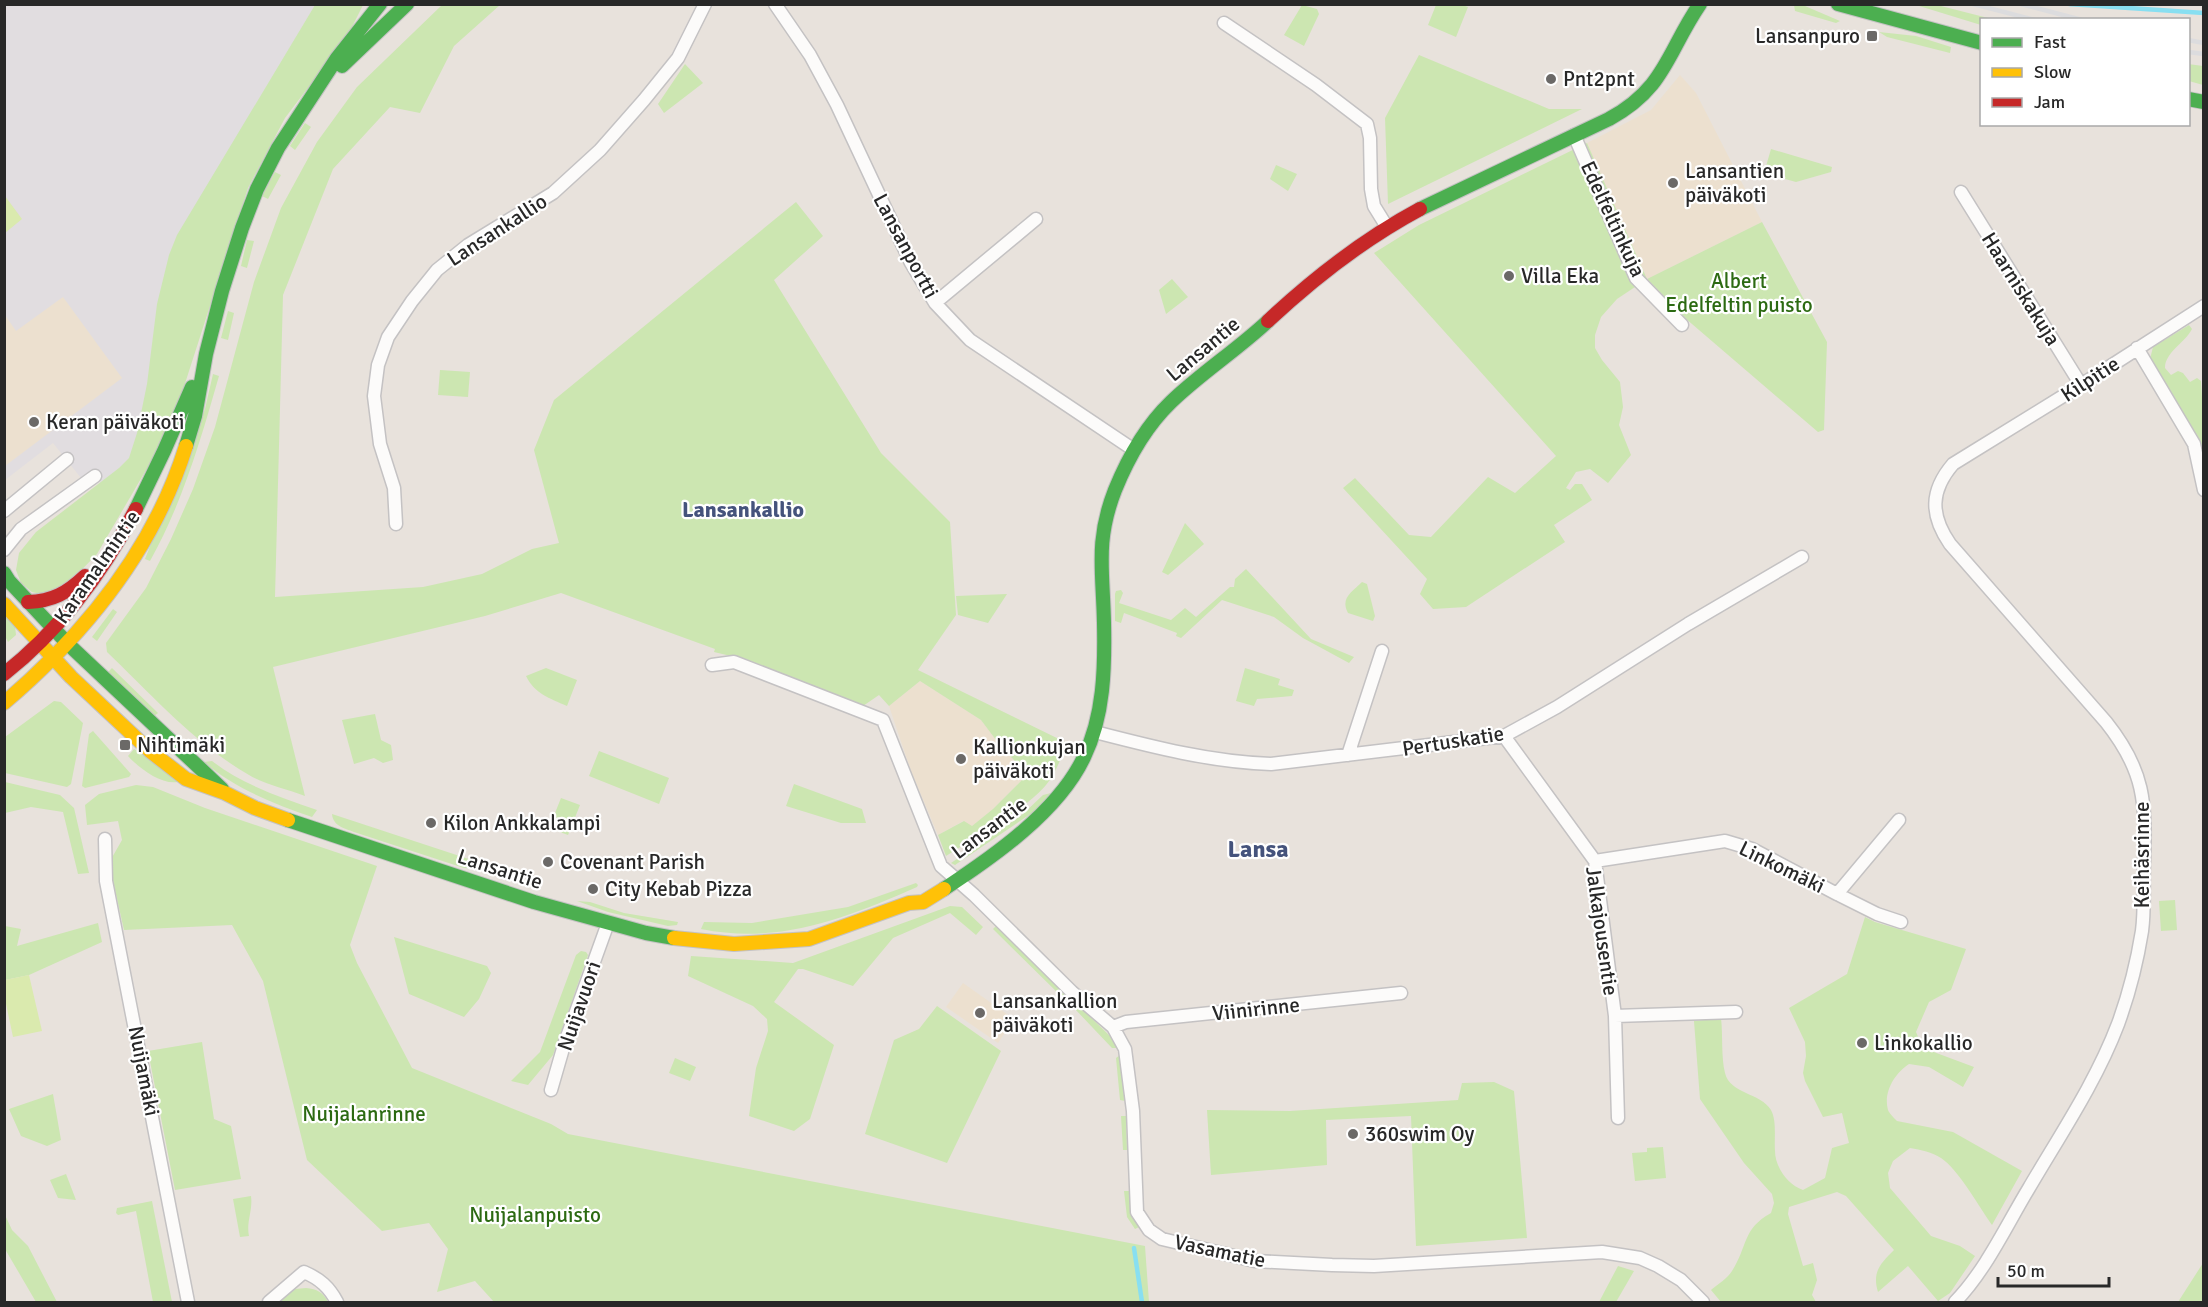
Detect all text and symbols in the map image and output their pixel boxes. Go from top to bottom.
legend [1980,18,2190,126]
place label: Lansanpuro [1755,23,1860,49]
marker: Lansanpuro [1865,29,1879,43]
text: Fast [2034,31,2066,53]
text: Slow [2034,61,2071,83]
place label: Pnt2pnt [1563,66,1635,92]
marker: Pnt2pnt [1544,72,1558,86]
text: Jam [2034,91,2065,113]
street label: Edelfeltinkuja [1575,157,1651,281]
place label: Lansantien päiväkoti [1685,158,1784,208]
marker: Lansantien päiväkoti [1666,176,1680,190]
street label: Lansankallio [442,188,552,272]
street label: Lansanportti [868,189,944,303]
street label: Haarniskakuja [1976,228,2066,350]
place label: Villa Eka [1521,263,1599,289]
park label: Albert Edelfeltin puisto [1665,268,1813,318]
marker: Villa Eka [1502,269,1516,283]
street label: Lansantie [1161,311,1245,387]
street label: Kilpitie [2056,350,2124,408]
place label: Keran päiväkoti [46,409,185,435]
marker: Keran päiväkoti [27,415,41,429]
district label: Lansankallio [682,496,804,523]
street label: Karamalmintie [48,505,146,629]
street label: Pertuskatie [1400,720,1506,762]
place label: Nihtimäki [137,732,225,758]
place label: Kallionkujan päiväkoti [973,734,1086,784]
marker: Nihtimäki [118,738,132,752]
marker: Kallionkujan päiväkoti [954,752,968,766]
street label: Lansantie [946,791,1032,865]
street label: Keihäsrinne [2129,802,2155,908]
place label: Kilon Ankkalampi [443,810,601,836]
marker: Kilon Ankkalampi [424,816,438,830]
district label: Lansa [1228,834,1288,864]
street label: Linkomäki [1735,835,1829,899]
street label: Lansantie [454,843,546,895]
place label: Covenant Parish [560,849,705,875]
marker: Covenant Parish [541,855,555,869]
street label: Jalkajousentie [1580,865,1624,997]
place label: City Kebab Pizza [605,876,752,902]
marker: City Kebab Pizza [586,882,600,896]
street label: Nuijavuori [552,958,606,1054]
place label: Lansankallion päiväkoti [992,988,1117,1038]
street label: Viinirinne [1211,991,1301,1027]
marker: Lansankallion päiväkoti [973,1006,987,1020]
street label: Nuijamäki [123,1024,165,1118]
place label: Linkokallio [1874,1030,1973,1056]
marker: Linkokallio [1855,1036,1869,1050]
park label: Nuijalanrinne [302,1101,426,1127]
place label: 360swim Oy [1365,1121,1475,1147]
marker: 360swim Oy [1346,1127,1360,1141]
park label: Nuijalanpuisto [469,1202,601,1228]
street label: Vasamatie [1172,1229,1268,1273]
scale bar [1998,1250,2109,1288]
text: 50 m [2007,1260,2045,1282]

